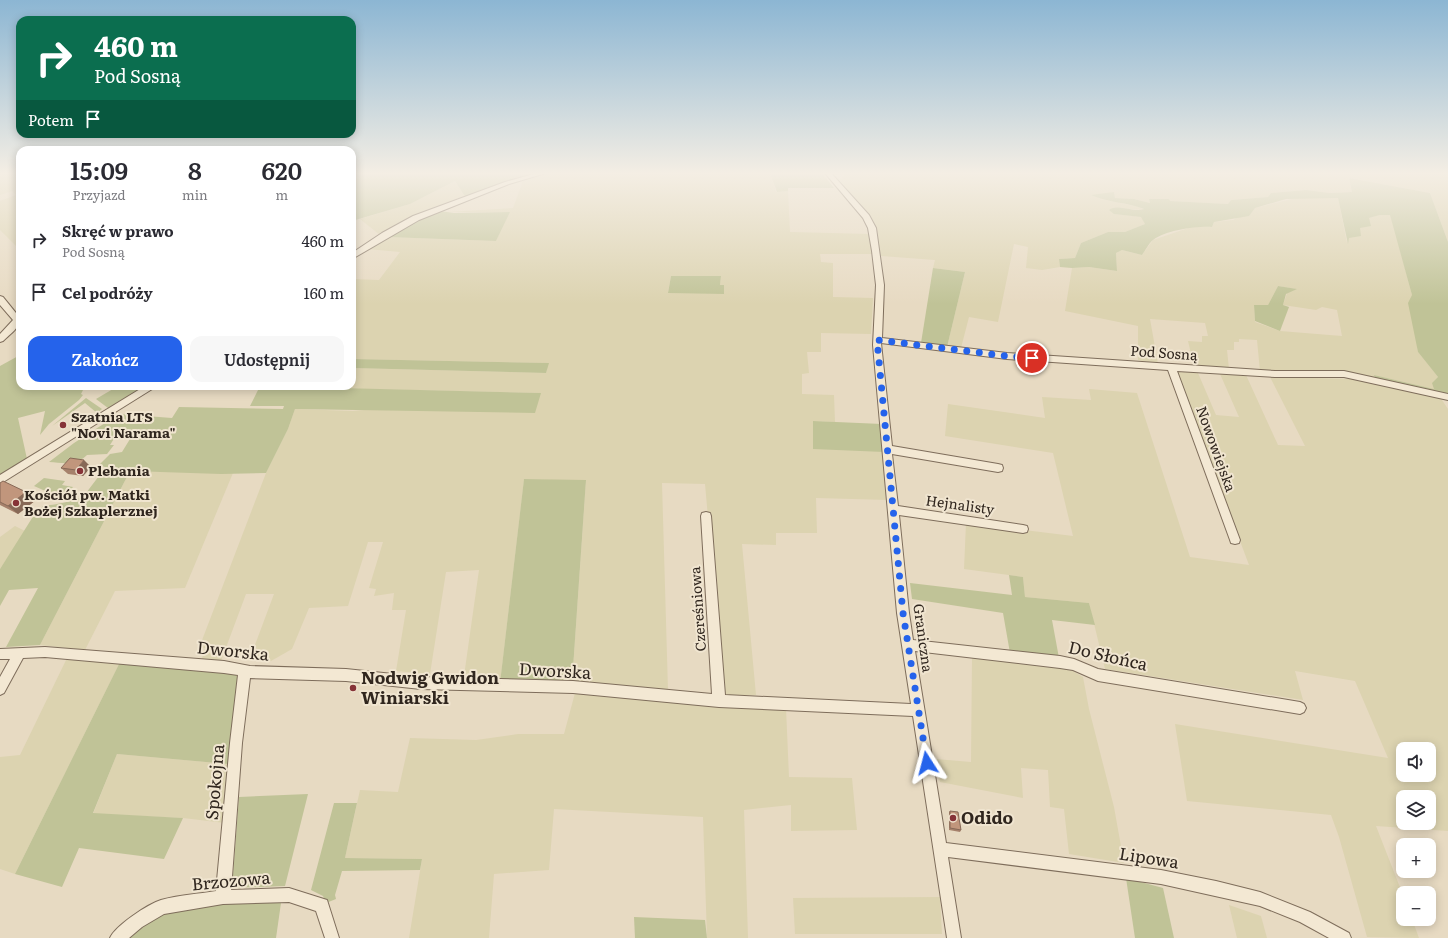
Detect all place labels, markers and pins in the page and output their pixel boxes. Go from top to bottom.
pin [1015,341,1049,375]
place label: Szatnia LTS "Novi Narama" [71,406,176,442]
marker: Szatnia LTS "Novi Narama" [58,420,68,430]
place label: Plebania [88,460,151,480]
marker: Plebania [75,466,85,476]
place label: Kościół pw. Matki Bożej Szkaplerznej [24,484,158,520]
marker: Kościół pw. Matki Bożej Szkaplerznej [11,498,21,508]
place label: Nodwig Gwidon Winiarski [361,664,499,709]
marker: Nodwig Gwidon Winiarski [348,683,358,693]
place label: Odido [961,804,1013,829]
marker: Odido [948,813,958,823]

